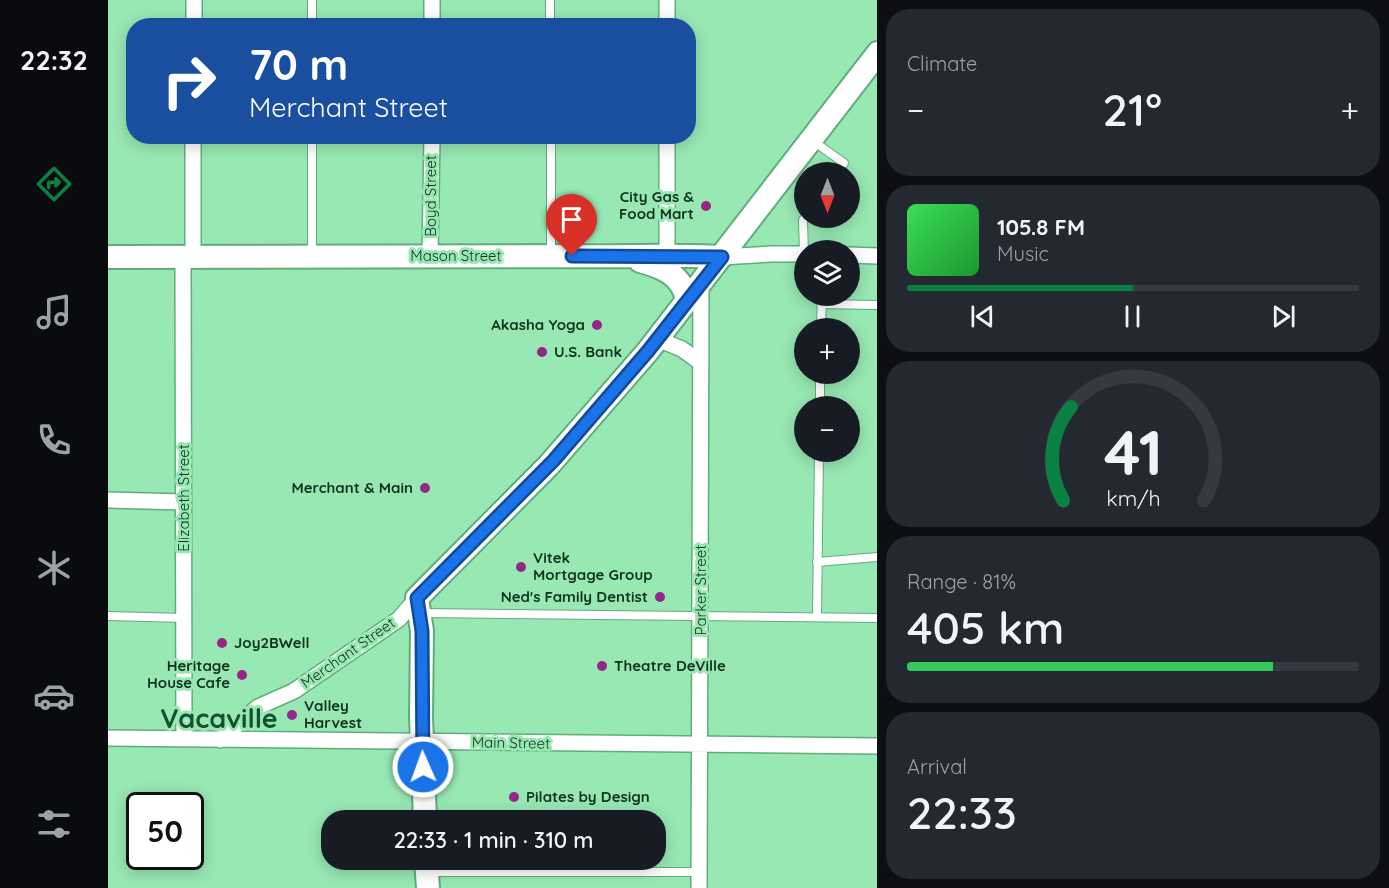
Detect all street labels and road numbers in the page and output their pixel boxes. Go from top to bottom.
street label: Boyd Street [421,155,440,237]
street label: Mason Street [410,246,502,265]
street label: Elizabeth Street [174,444,193,552]
street label: Parker Street [691,545,710,635]
street label: Merchant Street [297,613,398,692]
street label: Main Street [472,732,550,753]

